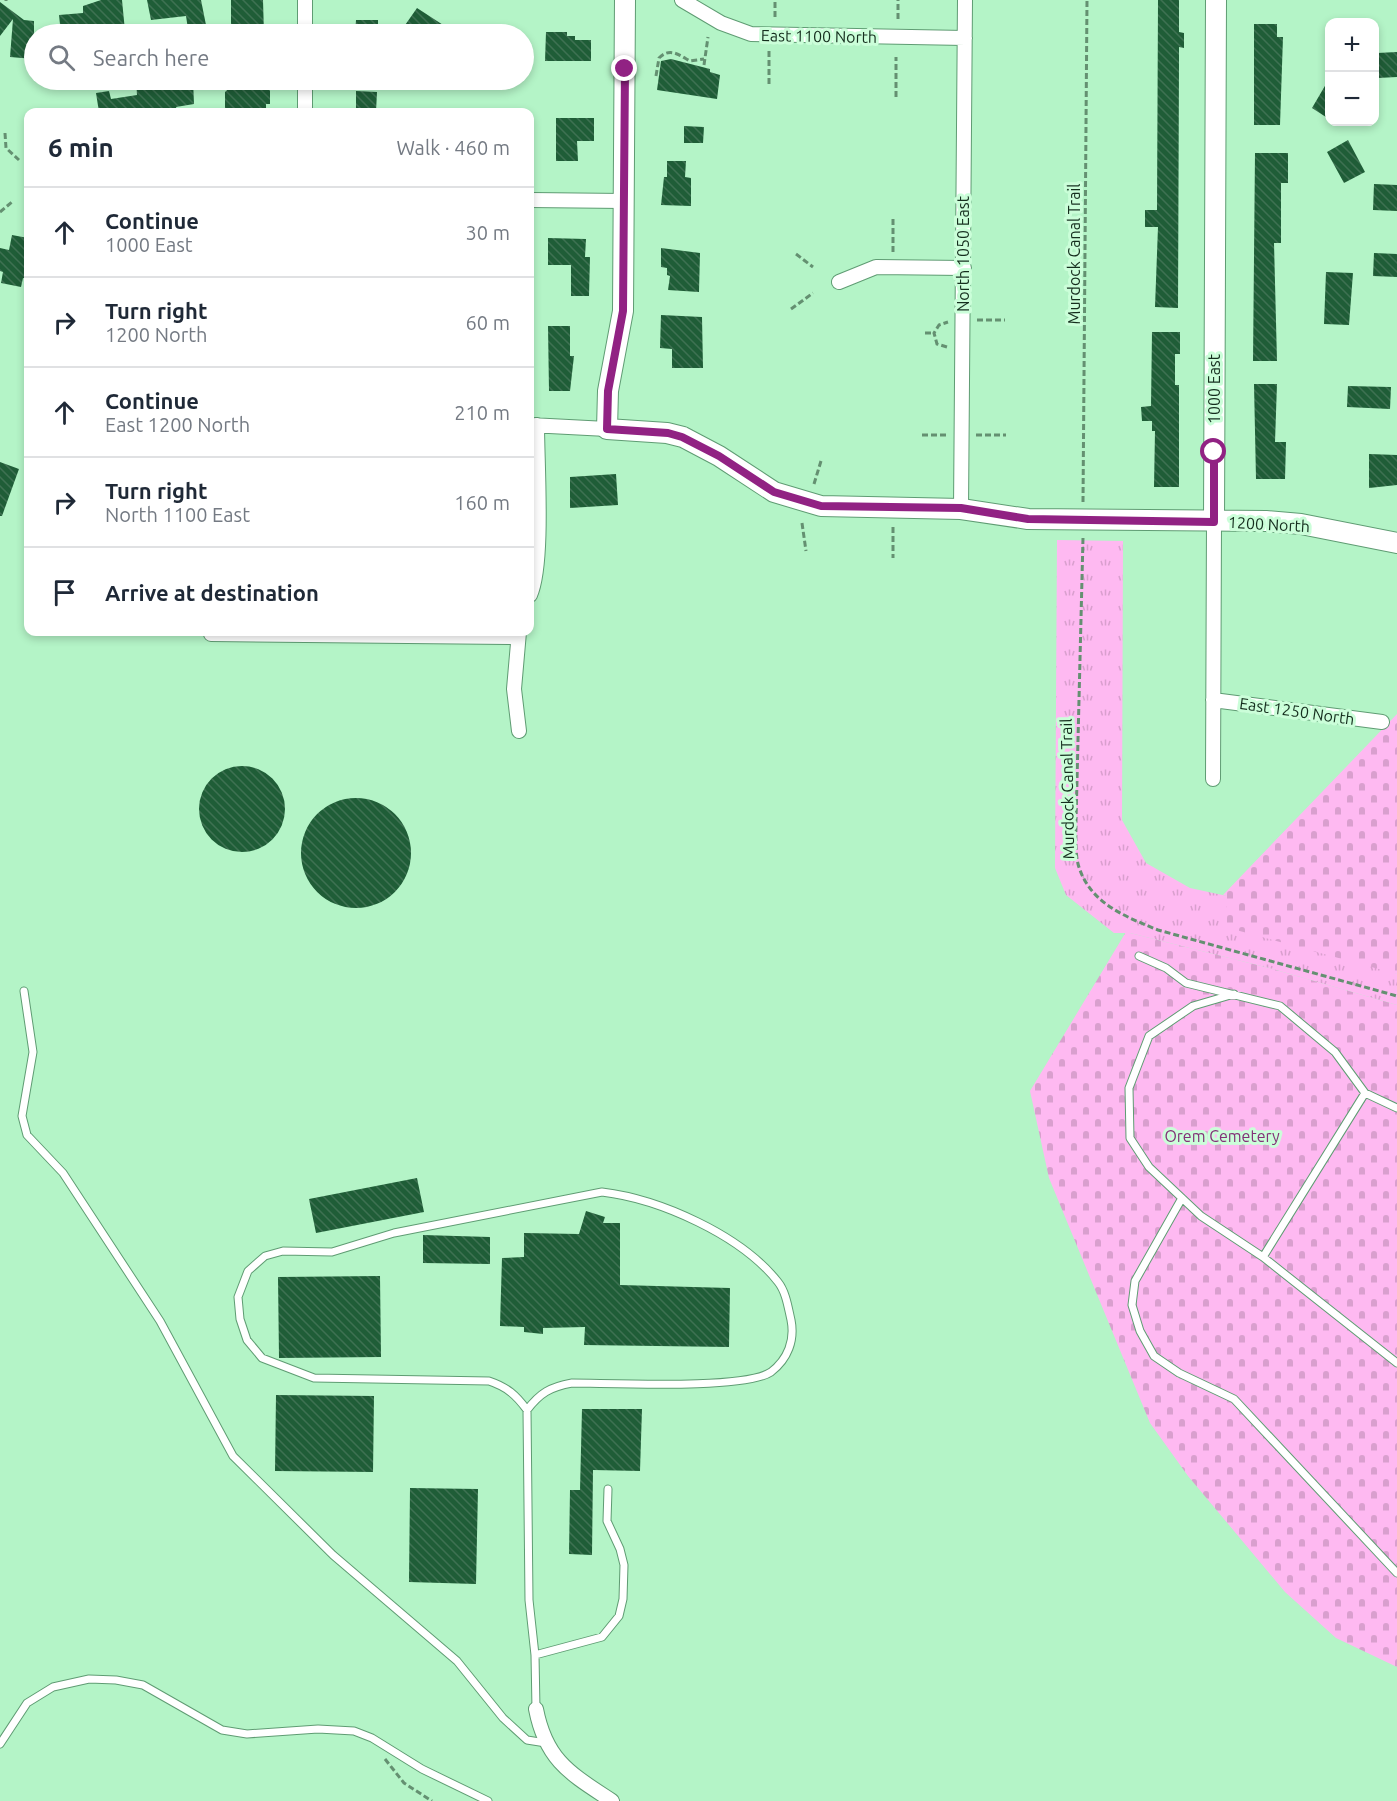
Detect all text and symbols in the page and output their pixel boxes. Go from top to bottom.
map controls [1325,18,1379,126]
button: + [1325,18,1379,72]
search box [24,24,534,90]
street label: East 1100 North [761,26,877,46]
icon: search [45,41,78,74]
text: Search here [93,45,209,70]
route end [611,55,637,81]
button: − [1325,72,1379,126]
text: 6 min [48,133,114,162]
text: Walk · 460 m [397,136,510,159]
street label: Murdock Canal Trail [1065,184,1083,324]
street label: North 1050 East [954,195,972,312]
text: Continue [105,208,199,233]
icon: ahead [48,216,81,249]
text: 30 m [466,221,510,244]
text: 1000 East [105,233,193,256]
text: Turn right [105,298,207,323]
icon: right [48,306,81,339]
text: 60 m [466,311,510,334]
text: 1200 North [105,323,208,346]
street label: 1000 East [1205,353,1223,424]
text: Continue [105,388,199,413]
icon: ahead [48,396,81,429]
text: 210 m [454,401,510,424]
text: East 1200 North [105,413,250,436]
route start [1200,438,1226,464]
text: Turn right [105,478,207,503]
icon: right [48,486,81,519]
text: 160 m [454,491,510,514]
text: North 1100 East [105,503,250,526]
street label: 1200 North [1228,513,1310,535]
icon: arrive [48,576,81,609]
text: Arrive at destination [105,580,319,605]
street label: East 1250 North [1238,694,1356,728]
street label: Murdock Canal Trail [1057,718,1077,860]
park label: Orem Cemetery [1164,1127,1280,1145]

